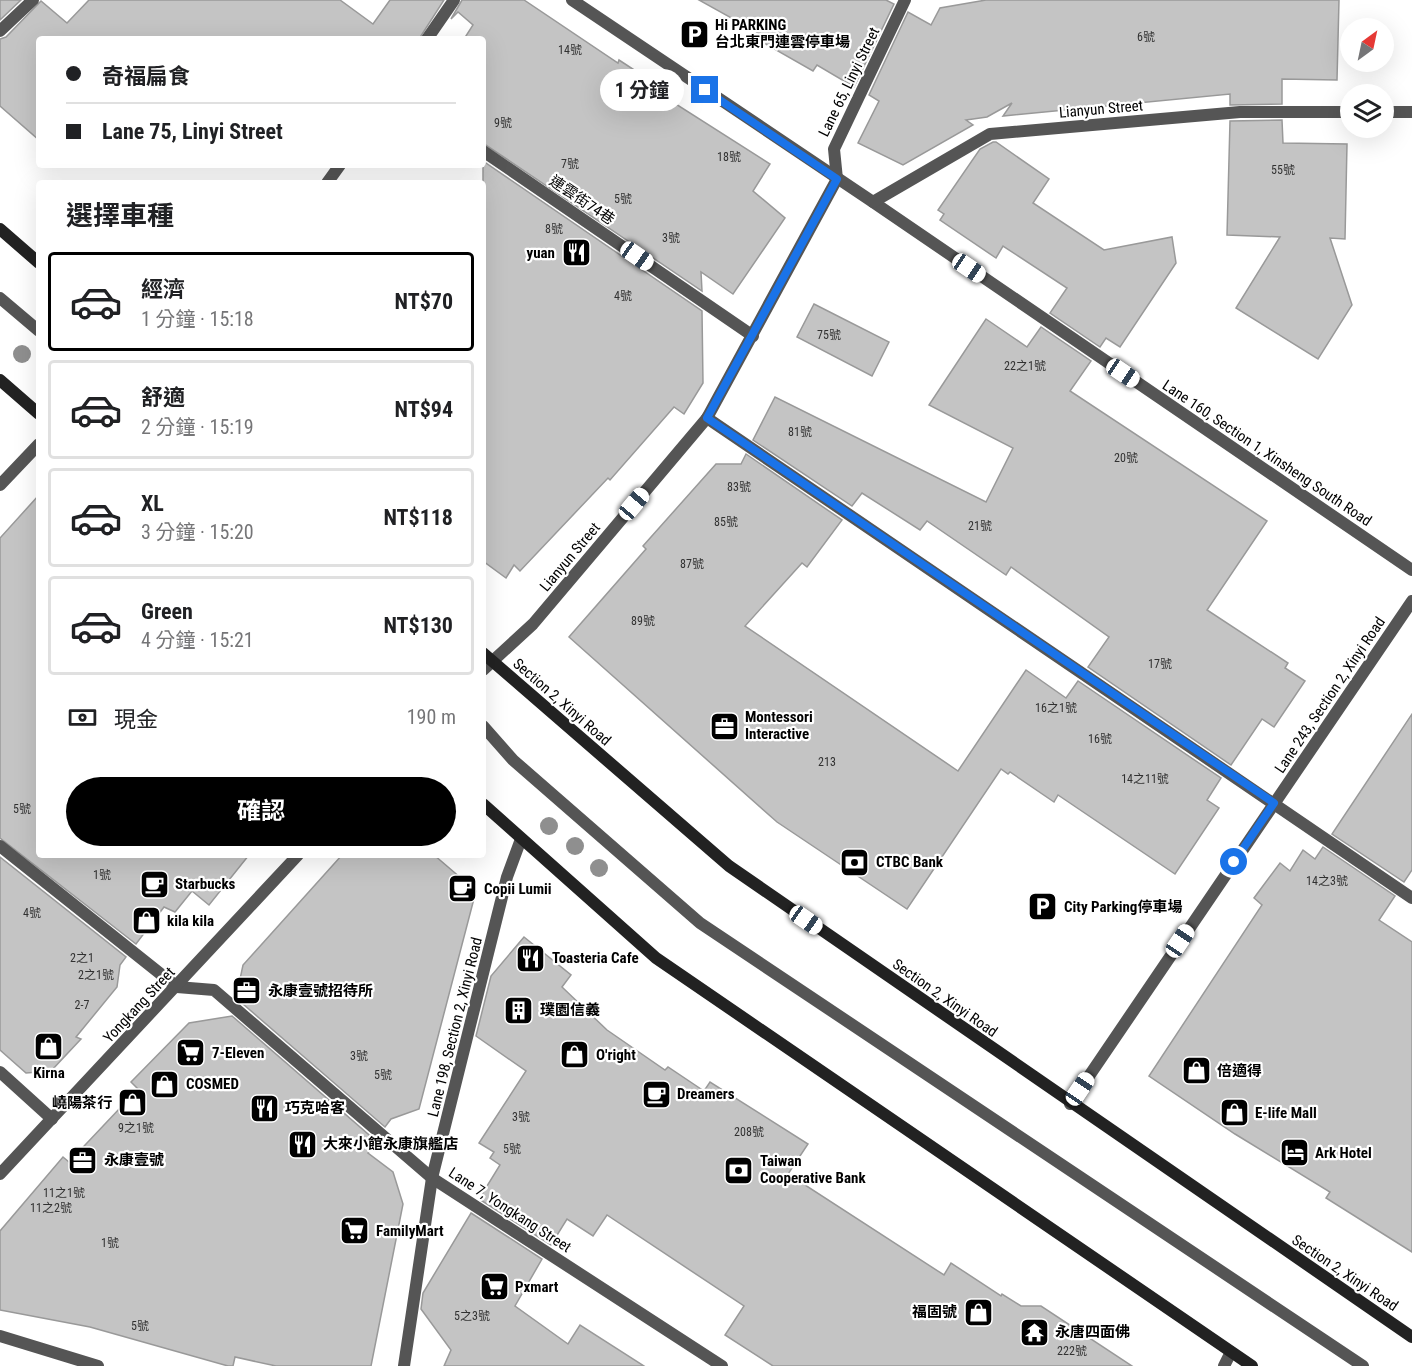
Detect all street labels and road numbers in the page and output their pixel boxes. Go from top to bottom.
street label: Lane 65, Linyi Street [815,24,883,140]
street label: Lianyun Street [1058,96,1144,122]
street label: 連雲街74巷 [546,172,618,228]
street label: Lane 160, Section 1, Xinsheng South Road [1159,376,1375,530]
street label: Lianyun Street [536,519,604,595]
street label: Lane 243, Section 2, Xinyi Road [1271,613,1389,777]
street label: Section 2, Xinyi Road [509,655,615,749]
street label: Lane 198, Section 2, Xinyi Road [424,935,486,1119]
street label: Section 2, Xinyi Road [889,955,1001,1041]
street label: Yongkang Street [99,963,179,1047]
street label: Lane 7, Yongkang Street [445,1164,575,1256]
street label: Section 2, Xinyi Road [1289,1231,1401,1315]

